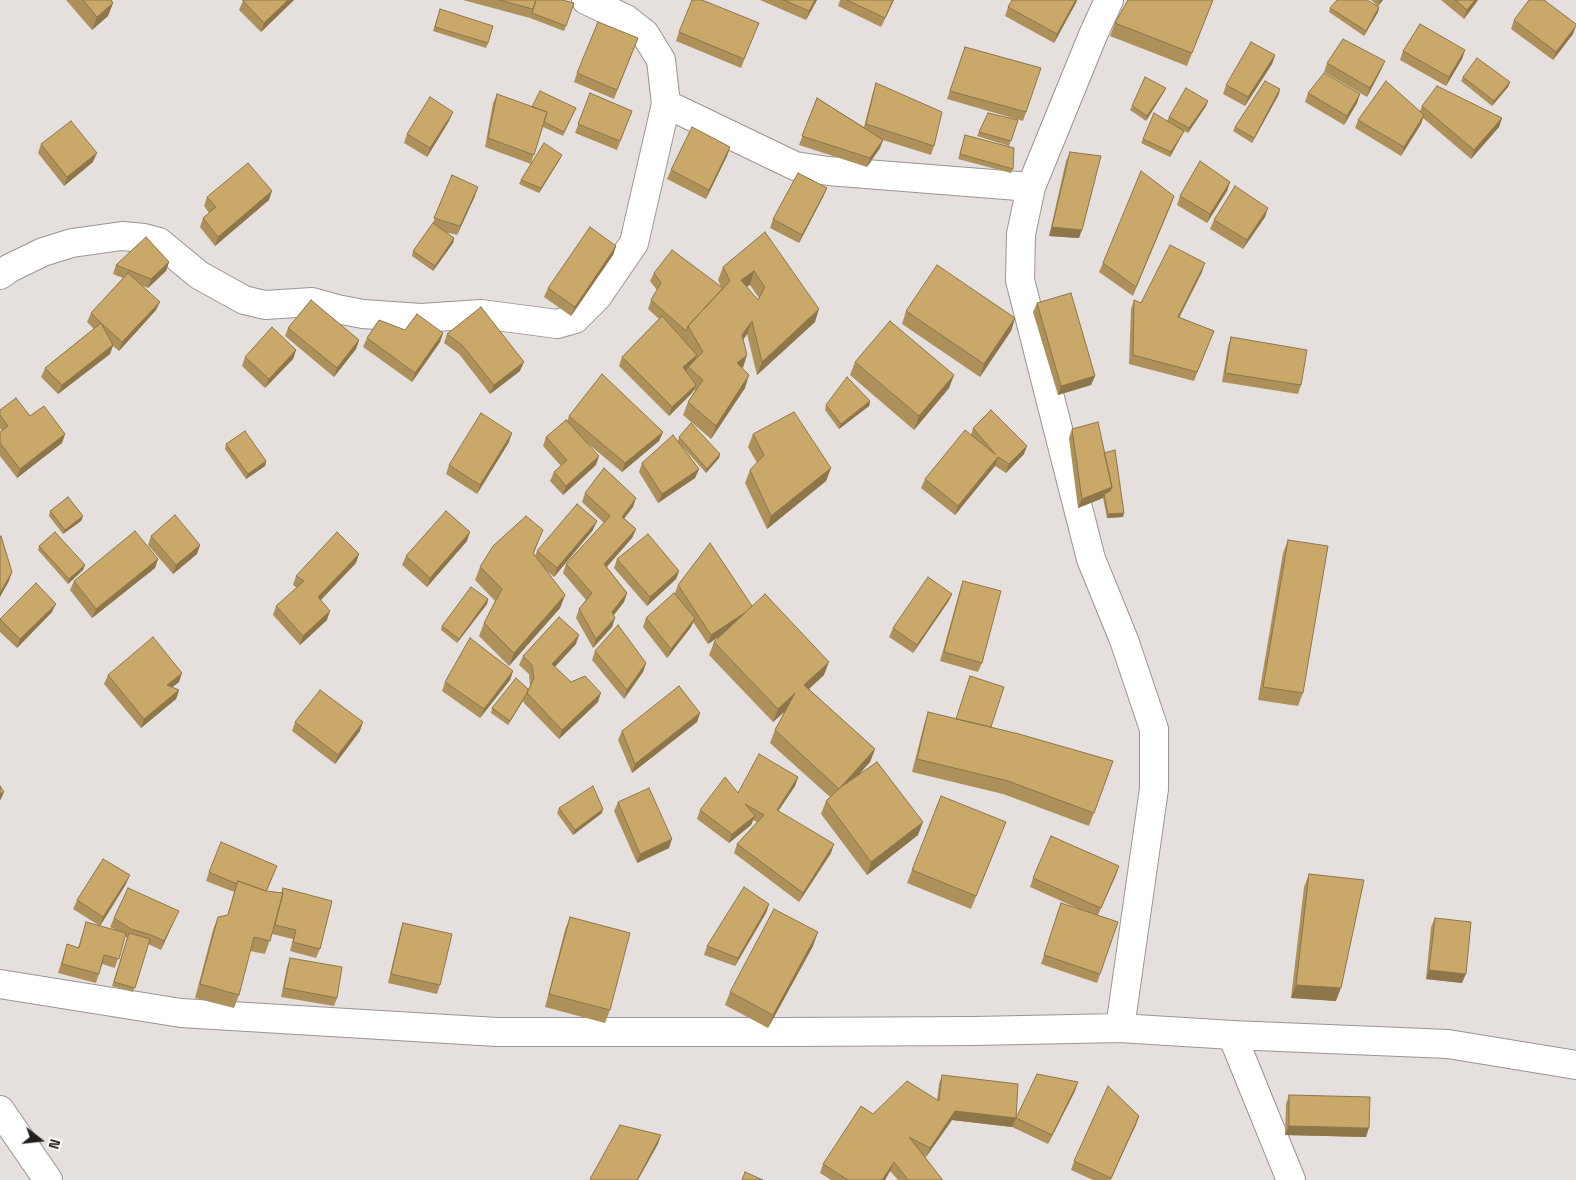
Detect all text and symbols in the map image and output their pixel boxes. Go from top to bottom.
north arrow [15,1115,65,1165]
text: N [44,1137,64,1151]

